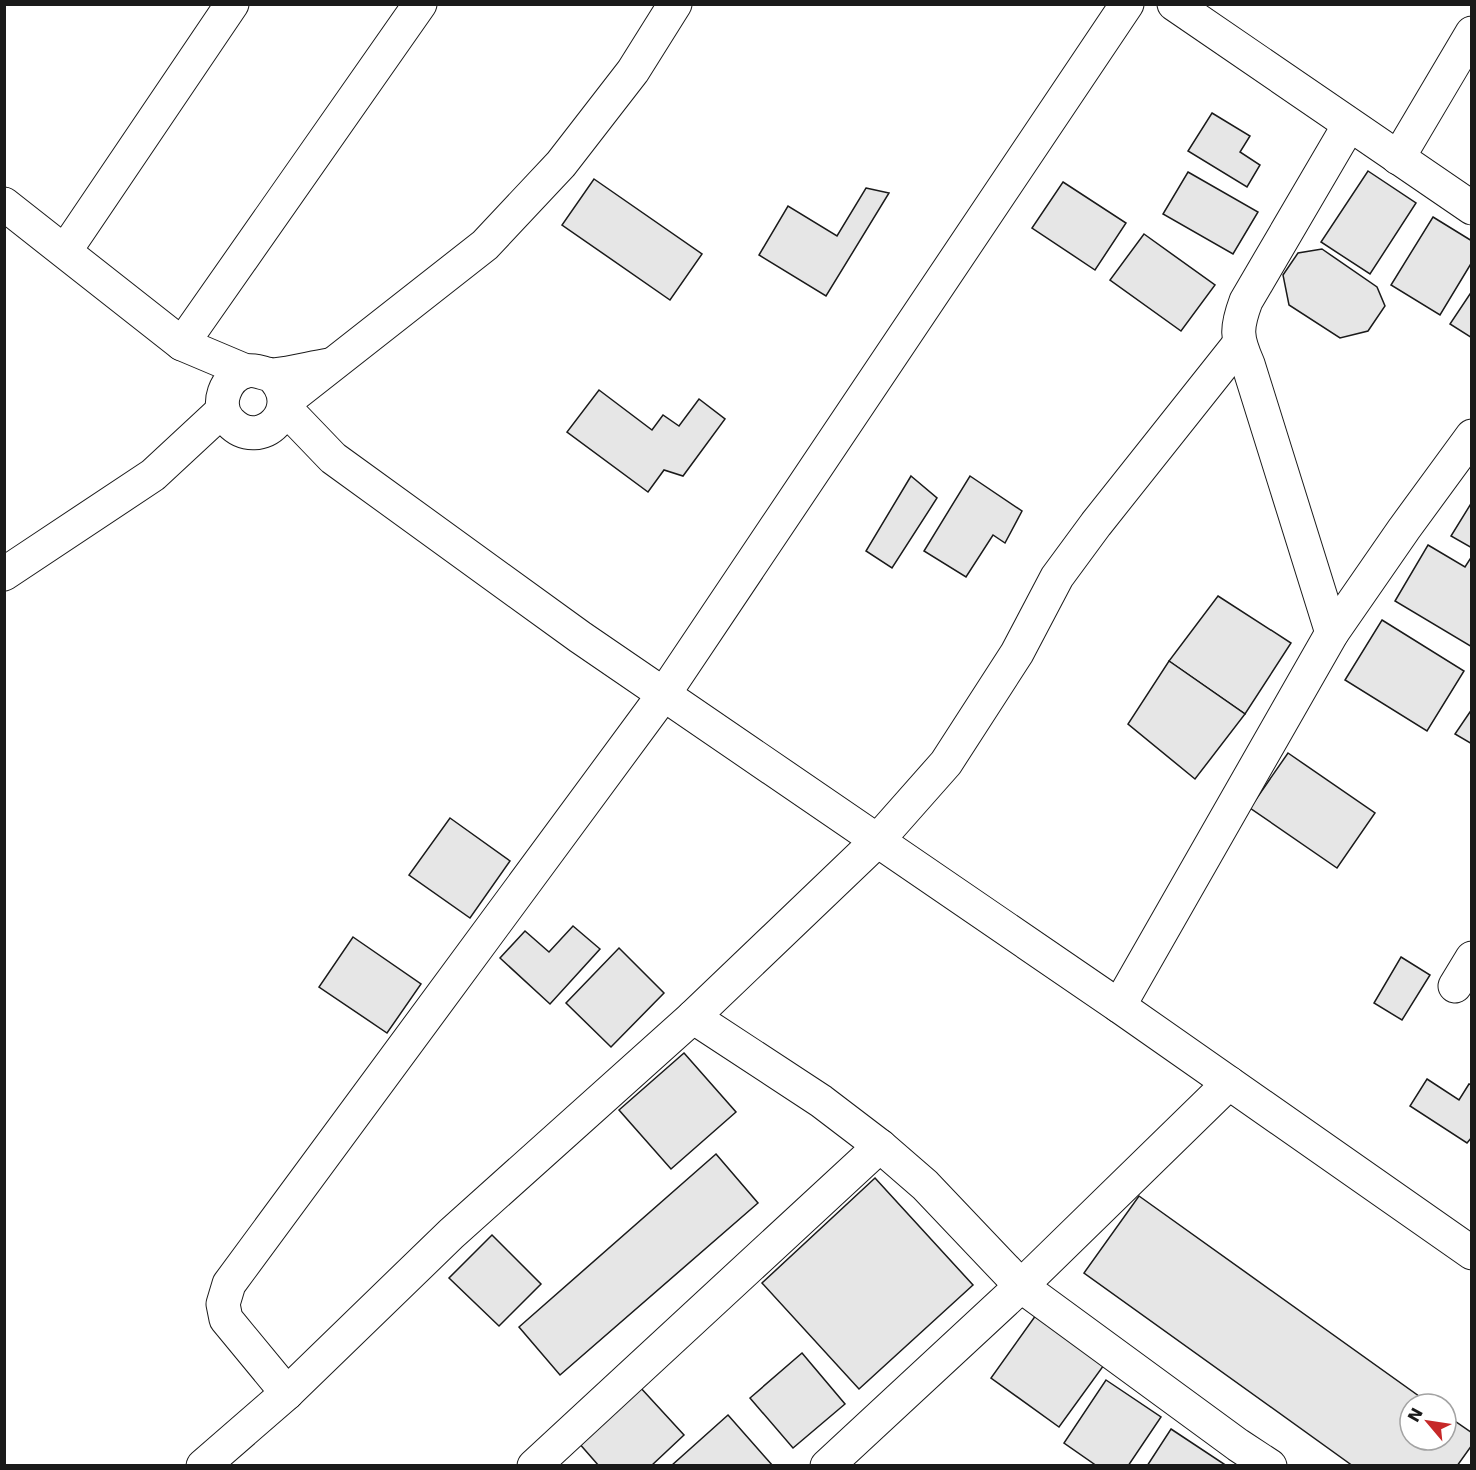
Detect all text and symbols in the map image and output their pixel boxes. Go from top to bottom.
north arrow [1398,1392,1458,1452]
text: N [1404,1405,1427,1425]

